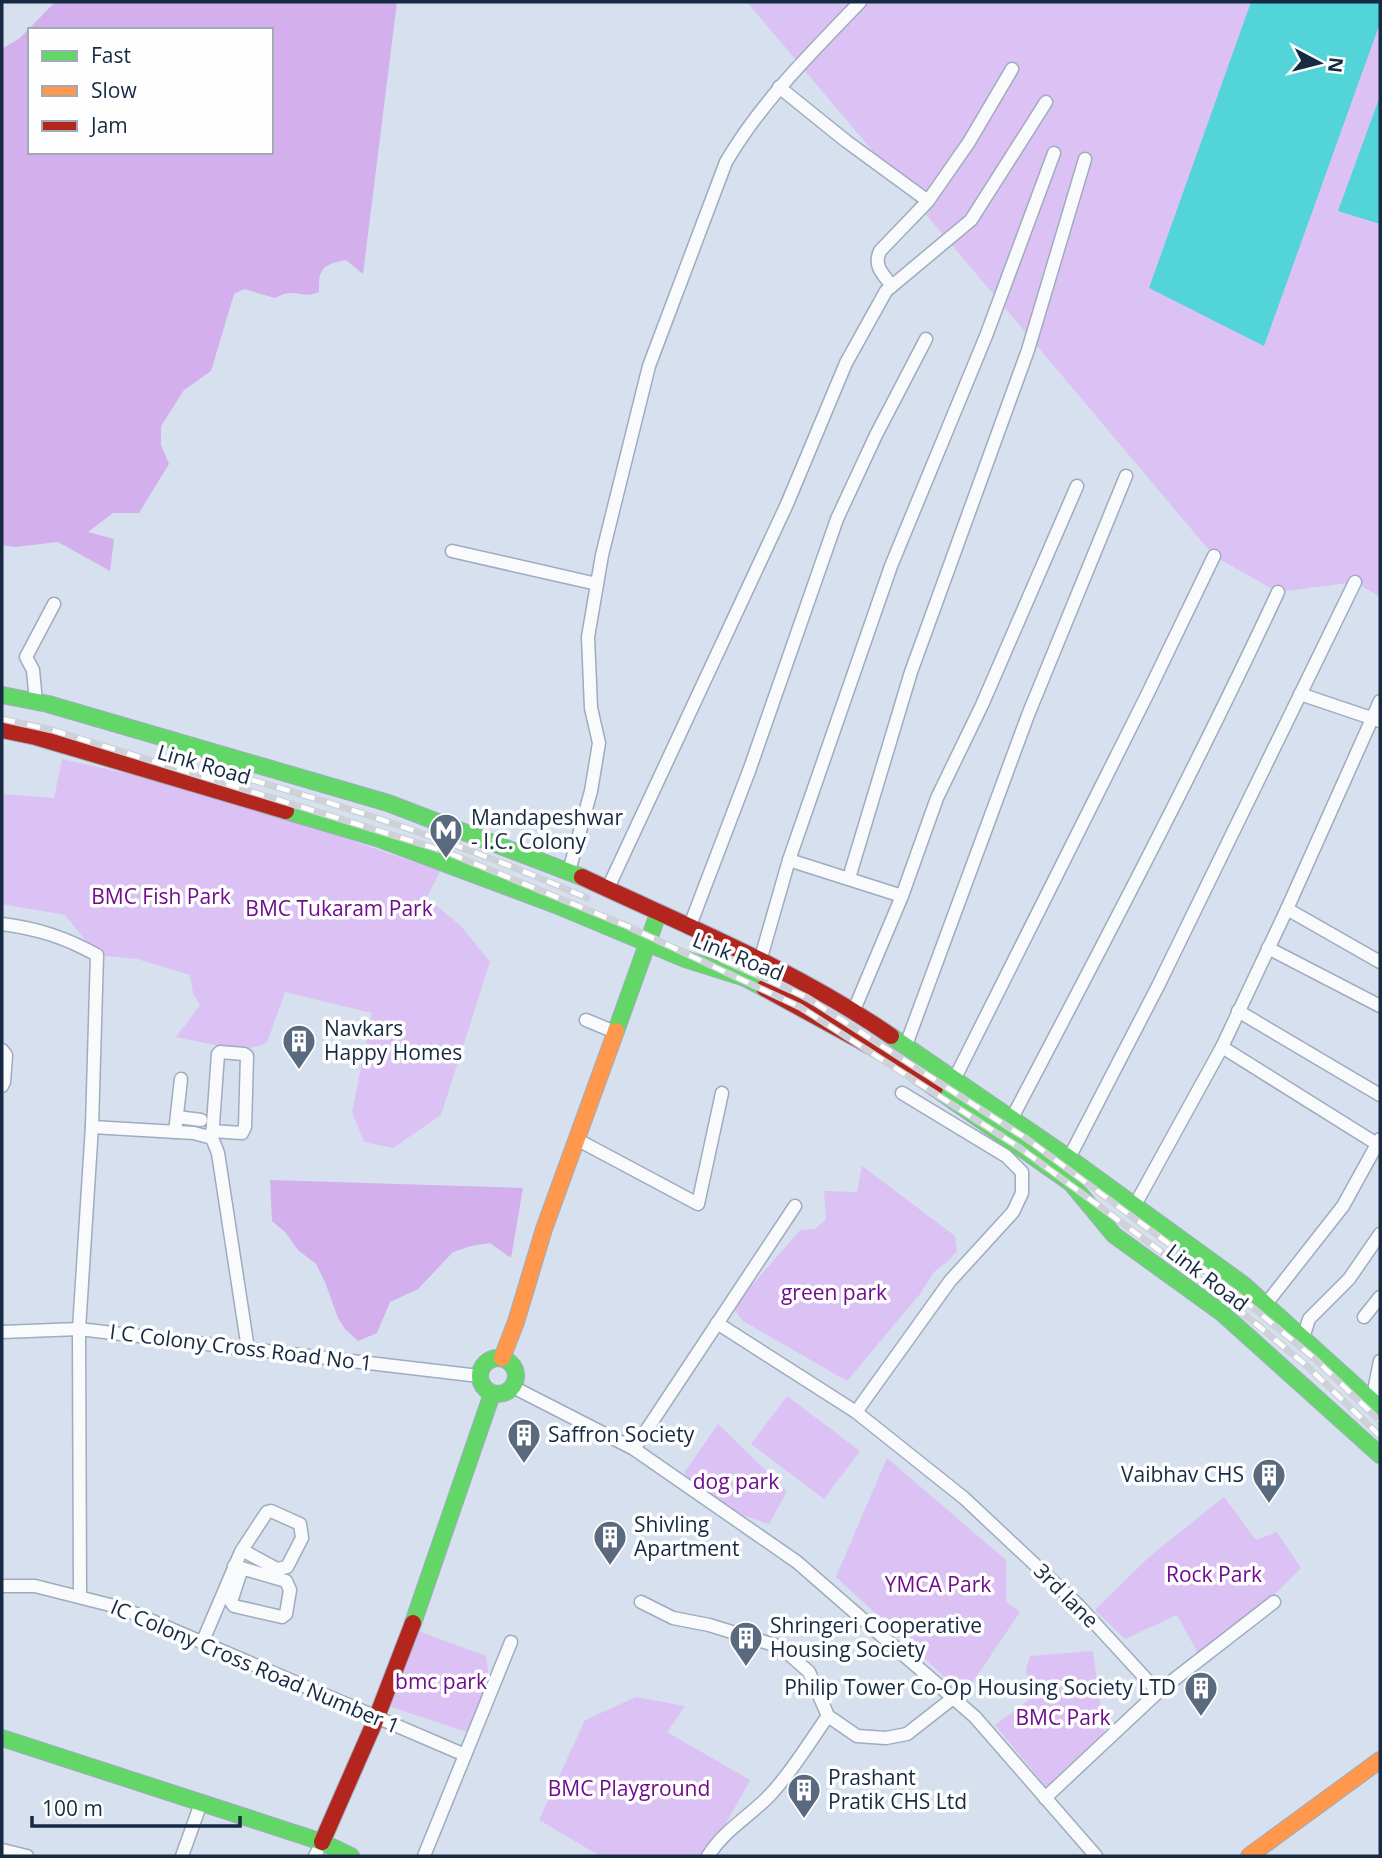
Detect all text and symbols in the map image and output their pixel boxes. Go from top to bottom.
legend [28,28,273,154]
north arrow [1284,28,1354,98]
text: Fast [91,41,131,69]
text: N [1322,56,1350,74]
text: Slow [91,76,137,104]
text: Jam [89,111,128,139]
street label: Link Road [154,737,254,791]
place label: Mandapeshwar - I.C. Colony [471,803,623,855]
metro station icon: Mandapeshwar - I.C. Colony [427,811,465,860]
park label: BMC Fish Park [91,882,231,910]
park label: BMC Tukaram Park [245,894,433,922]
street label: Link Road [689,925,788,987]
place label: Navkars Happy Homes [324,1014,462,1066]
building icon: Navkars Happy Homes [280,1022,318,1071]
street label: Link Road [1161,1237,1254,1317]
park label: green park [781,1278,887,1306]
street label: I C Colony Cross Road No 1 [108,1317,374,1377]
building icon: Saffron Society [505,1416,543,1465]
place label: Saffron Society [548,1420,695,1448]
building icon: Vaibhav CHS [1250,1456,1288,1505]
place label: Vaibhav CHS [1121,1460,1244,1488]
park label: dog park [693,1467,779,1495]
place label: Shivling Apartment [634,1510,739,1562]
building icon: Shivling Apartment [591,1518,629,1567]
street label: 3rd lane [1028,1557,1105,1634]
park label: Rock Park [1166,1560,1262,1588]
park label: YMCA Park [885,1570,991,1598]
street label: IC Colony Cross Road Number 1 [107,1592,404,1740]
place label: Shringeri Cooperative Housing Society [770,1611,982,1663]
building icon: Shringeri Cooperative Housing Society [727,1619,765,1668]
park label: bmc park [395,1667,487,1695]
building icon: Philip Tower Co-Op Housing Society LTD [1182,1669,1220,1718]
place label: Philip Tower Co-Op Housing Society LTD [784,1673,1176,1701]
park label: BMC Park [1015,1703,1111,1731]
place label: Prashant Pratik CHS Ltd [828,1763,967,1815]
building icon: Prashant Pratik CHS Ltd [785,1771,823,1820]
park label: BMC Playground [548,1774,710,1802]
scale bar [32,1784,240,1828]
text: 100 m [42,1794,103,1822]

